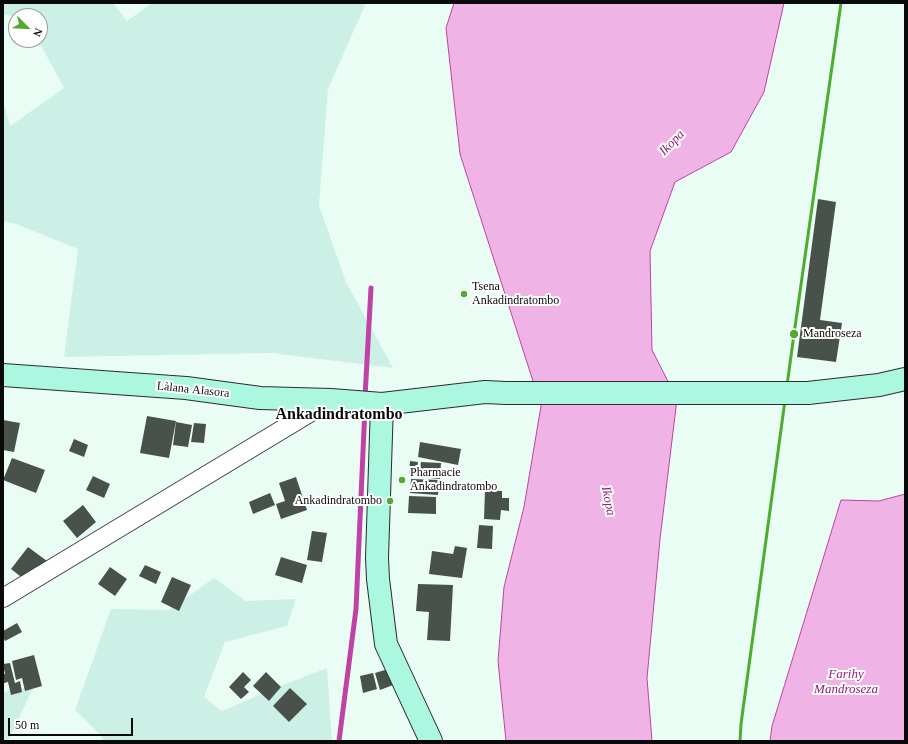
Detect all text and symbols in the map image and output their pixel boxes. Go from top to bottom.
north arrow [8,8,48,48]
text: N [31,26,45,39]
water label: Ikopa [656,127,688,159]
place label: Tsena Ankadindratombo [472,280,559,308]
marker: Tsena Ankadindratombo [459,289,469,299]
place label: Mandroseza [803,327,862,341]
marker: Mandroseza [788,328,800,340]
street label: Làlana Alasora [156,379,230,401]
district label: Ankadindratombo [275,405,403,425]
place label: Pharmacie Ankadindratombo [410,466,497,494]
marker: Pharmacie Ankadindratombo [397,475,407,485]
water label: Ikopa [598,485,618,517]
place label: Ankadindratombo [295,494,382,508]
marker: Ankadindratombo [385,496,395,506]
water label: Farihy Mandroseza [814,667,878,698]
scale bar [10,710,135,736]
text: 50 m [15,718,39,732]

